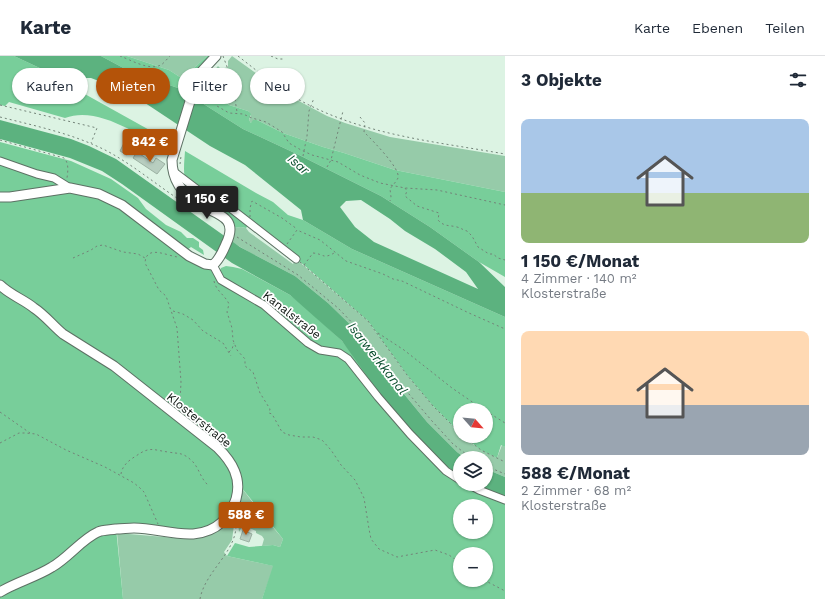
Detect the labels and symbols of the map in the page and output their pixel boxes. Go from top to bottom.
pin: 842 € [122,129,178,163]
water label: Isar [285,151,313,178]
pin: 1 150 € [170,186,244,220]
street label: Kanalstraße [260,288,324,342]
water label: Isarwerkkanal [345,319,411,398]
street label: Klosterstraße [164,390,234,450]
north arrow [453,403,493,443]
pin: 588 € [218,502,274,536]

